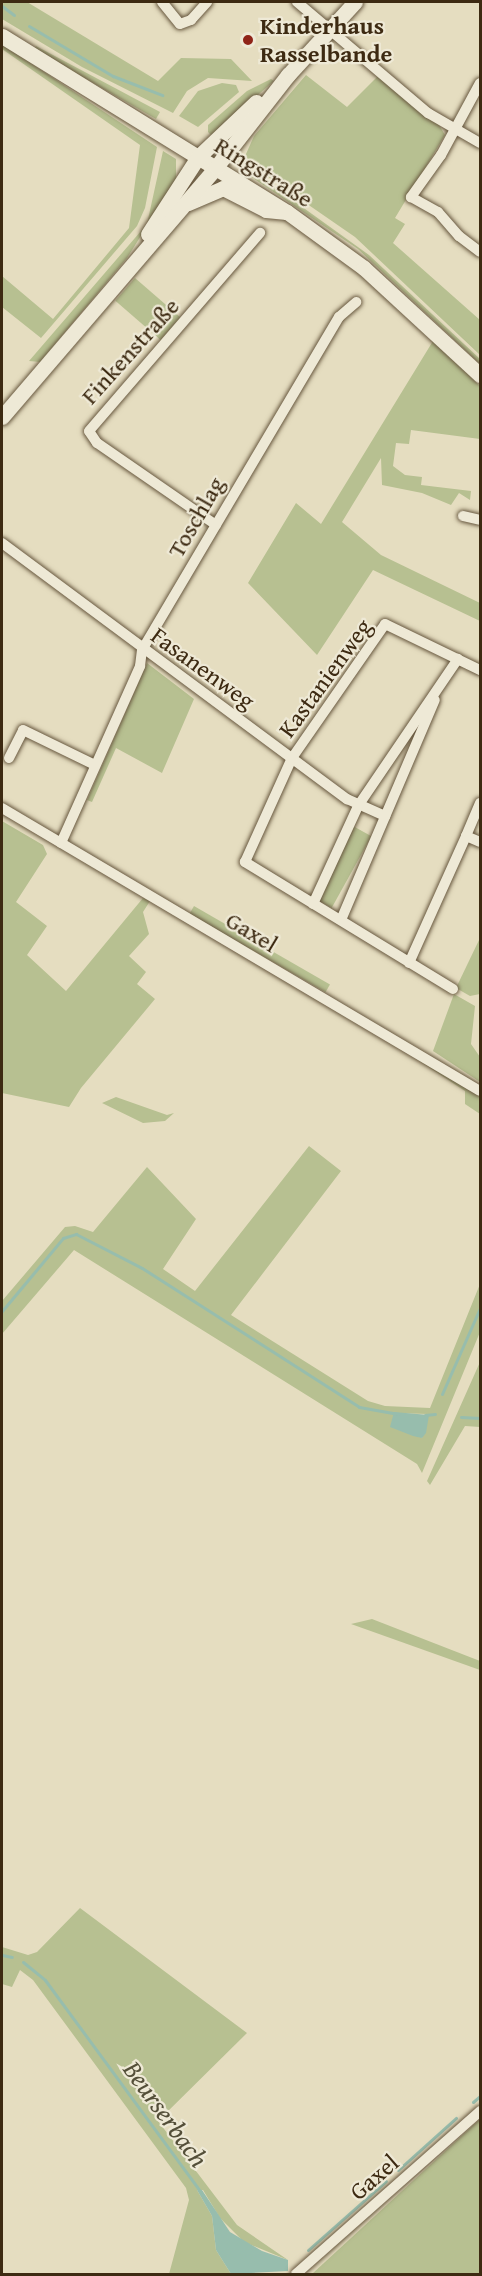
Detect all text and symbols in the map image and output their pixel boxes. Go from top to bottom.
place label: Kinderhaus Rasselbande [260,12,392,68]
marker: Kinderhaus Rasselbande [241,33,255,47]
street label: Ringstraße [210,131,318,213]
street label: Finkenstraße [75,292,185,410]
street label: Toschlag [162,472,230,562]
street label: Kastanienweg [272,613,378,743]
street label: Fasanenweg [146,621,260,715]
street label: Gaxel [221,905,283,959]
water label: Beurserbach [117,2055,215,2173]
street label: Gaxel [344,2148,404,2206]

